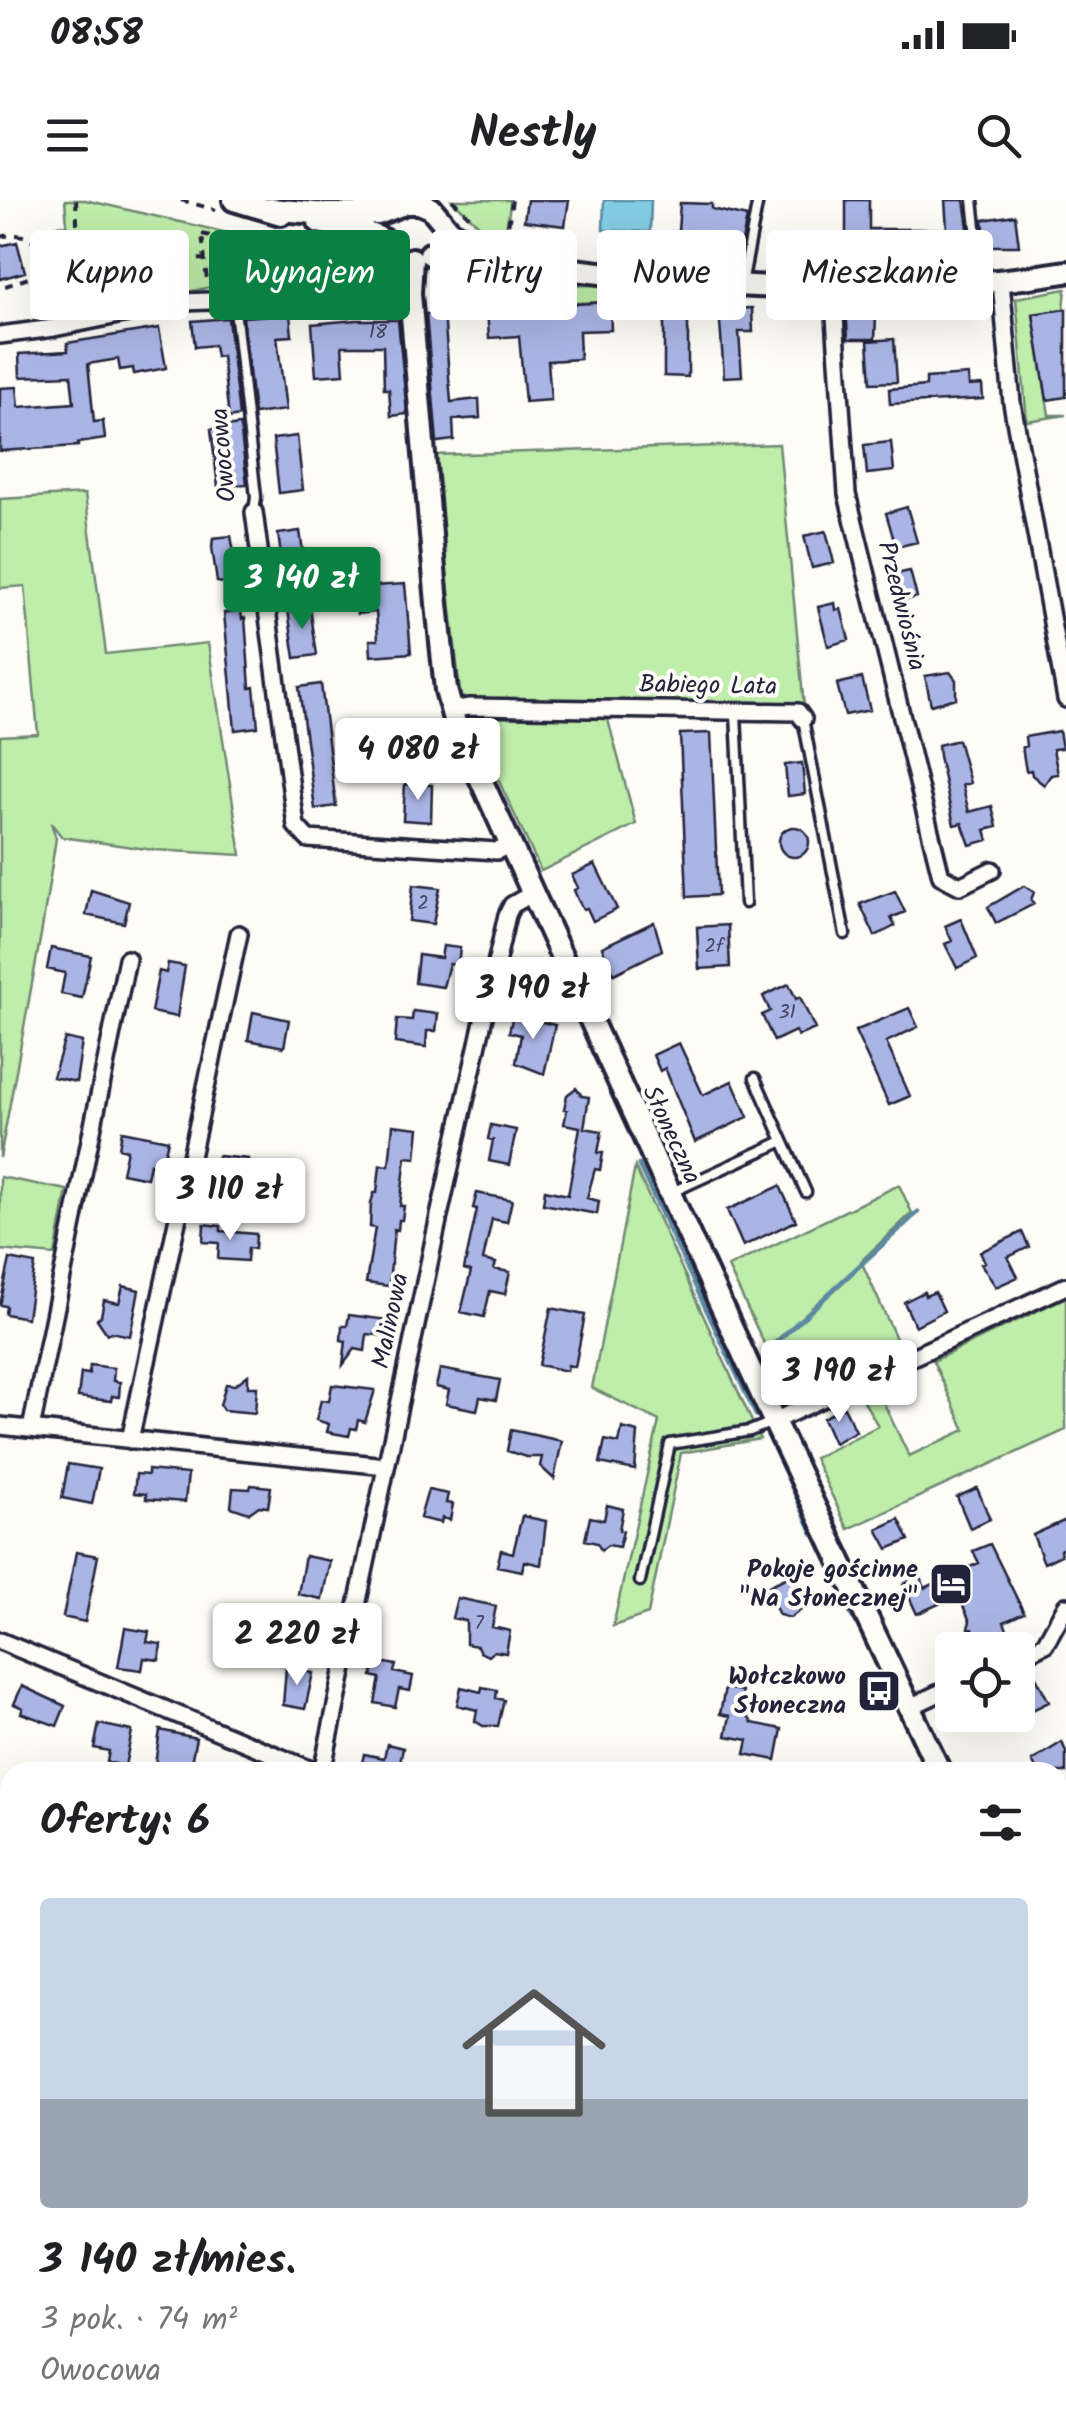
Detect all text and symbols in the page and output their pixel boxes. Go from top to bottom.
text: 08:58 [50,5,143,65]
text: Nestly [469,99,597,171]
icon: menu [40,108,95,163]
icon: search [971,108,1026,163]
chip: Kupno [30,230,189,320]
chip: Wynajem [209,230,410,320]
chip: Filtry [430,230,577,320]
chip: Nowe [597,230,746,320]
chip: Mieszkanie [766,230,993,320]
house number: 18 [369,317,388,349]
street label: Owocowa [200,406,248,504]
street label: Przedwiośnia [866,537,936,675]
pin: 3 140 zł [199,547,405,632]
text: 3 140 zł [245,554,359,605]
street label: Babiego Lata [639,665,777,707]
pin: 4 080 zł [315,718,521,803]
text: 4 080 zł [357,725,479,776]
house number: 2 [417,888,429,920]
house number: 2f [704,931,726,963]
pin: 3 190 zł [430,957,636,1042]
text: 3 190 zł [477,964,589,1015]
house number: 31 [778,997,796,1029]
street label: Słoneczna [631,1079,711,1191]
pin: 3 110 zł [127,1158,333,1243]
text: 3 110 zł [177,1165,283,1216]
street label: Malinowa [361,1270,421,1372]
pin: 3 190 zł [736,1340,942,1425]
text: 3 190 zł [783,1347,895,1398]
place label: Pokoje gościnne "Na Słonecznej" [738,1550,918,1619]
hotel icon: Pokoje gościnne "Na Słonecznej" [928,1561,974,1607]
pin: 2 220 zł [194,1603,400,1688]
house number: 7 [474,1608,484,1640]
text: 2 220 zł [235,1610,359,1661]
map controls [935,1632,1035,1732]
button: locate [935,1632,1035,1732]
place label: Wołczkowo Słoneczna [728,1657,846,1726]
bus stop icon: Wołczkowo Słoneczna [856,1668,902,1714]
text: Oferty: 6 [40,1789,210,1856]
icon: filters [973,1795,1028,1850]
icon: home [444,1963,624,2143]
text: 3 140 zł/mies. [40,2228,296,2295]
text: 3 pok. · 74 m² [40,2295,237,2346]
text: Owocowa [40,2346,161,2397]

